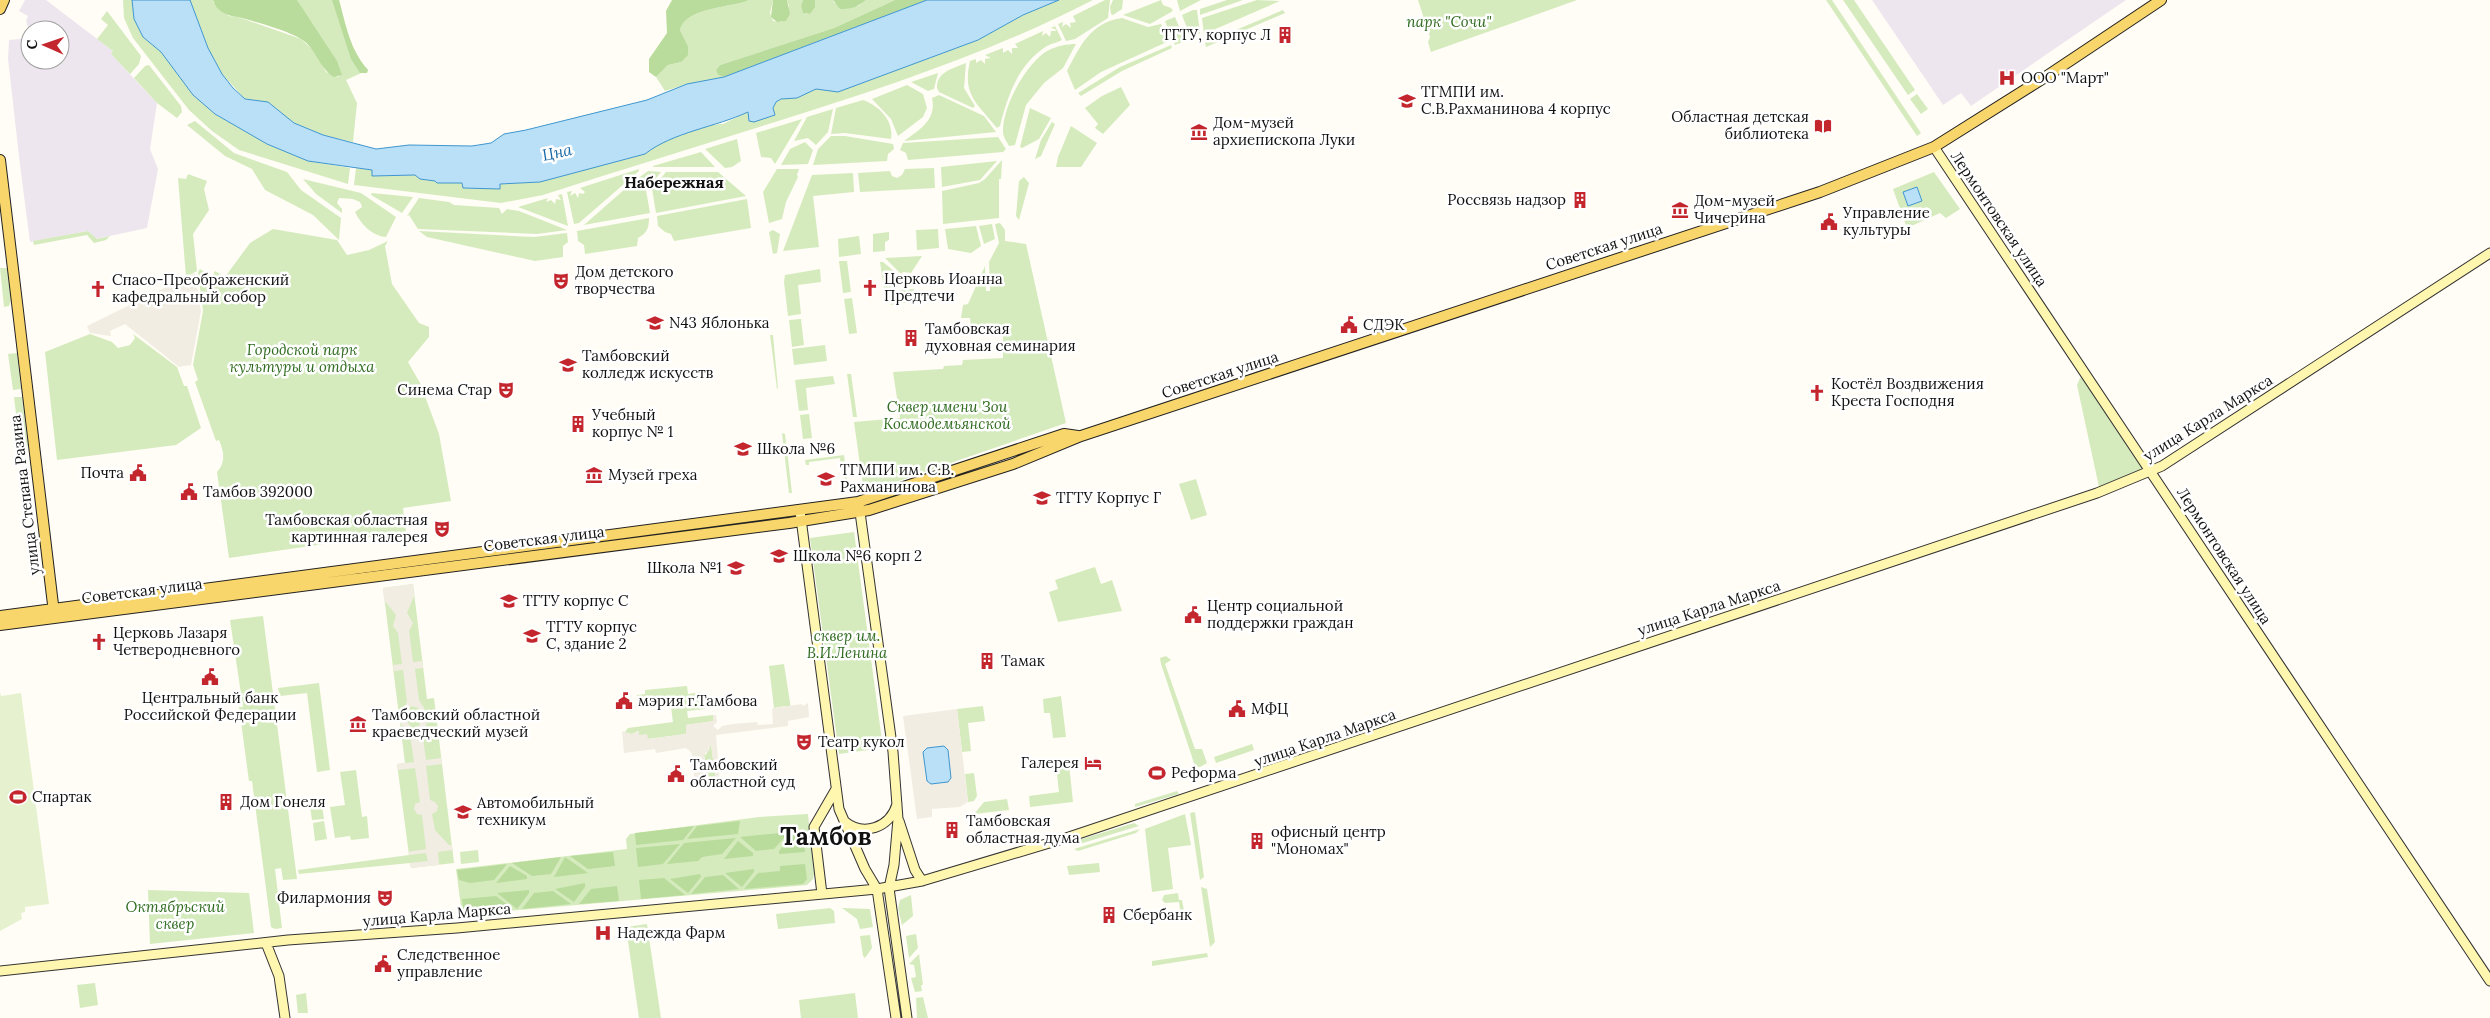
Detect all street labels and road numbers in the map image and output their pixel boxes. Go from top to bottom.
street label: Лермонтовская улица [1947,147,2052,290]
street label: Советская улица [1543,219,1665,274]
street label: Советская улица [1159,347,1281,402]
street label: улица Карла Маркса [2140,370,2276,465]
street label: улица Степана Разина [5,414,44,576]
street label: Лермонтовская улица [2173,484,2276,628]
street label: Советская улица [482,522,606,555]
street label: Советская улица [80,574,204,607]
street label: улица Карла Маркса [1635,575,1783,640]
street label: улица Карла Маркса [1251,704,1398,771]
street label: улица Карла Маркса [362,899,512,930]

